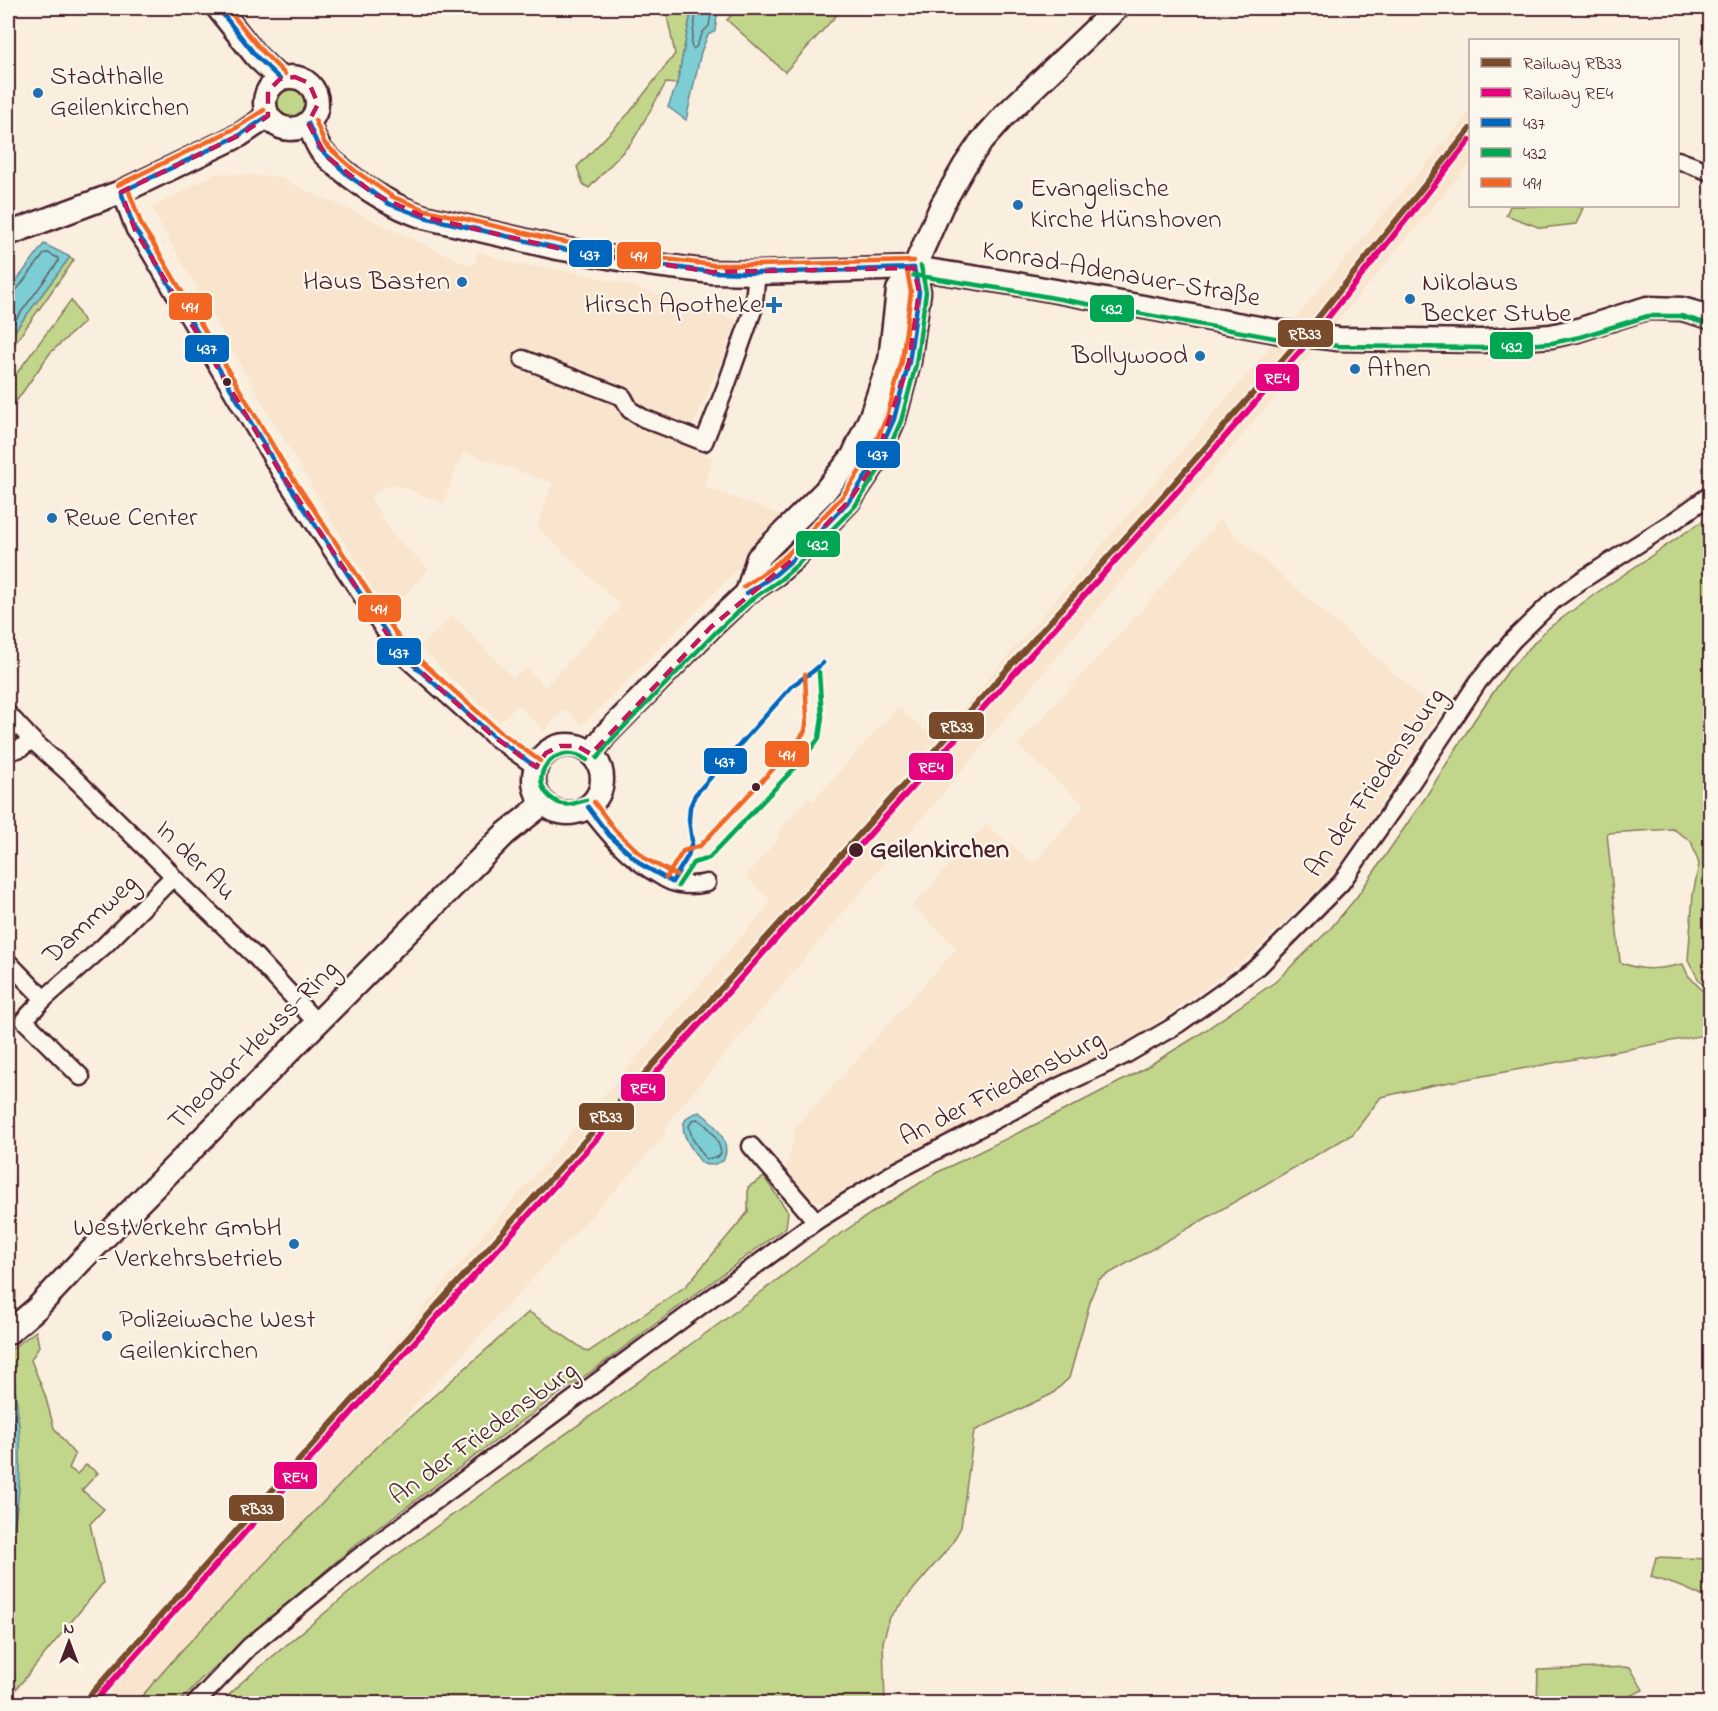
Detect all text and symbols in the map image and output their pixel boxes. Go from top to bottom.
legend [1469,39,1679,207]
text: Railway RB33 [1523,52,1622,78]
place label: Stadthalle Geilenkirchen [50,58,189,128]
text: Railway RE4 [1523,82,1614,108]
marker: Stadthalle Geilenkirchen [31,86,45,100]
text: 437 [1523,112,1546,138]
text: 432 [1523,142,1547,168]
place label: Evangelische Kirche Hünshoven [1030,170,1222,240]
text: 491 [1523,172,1542,198]
marker: Evangelische Kirche Hünshoven [1011,198,1025,212]
street label: Konrad-Adenauer-Straße [979,231,1264,319]
line badge: 437 [568,239,613,268]
line badge: 491 [616,241,662,270]
text: 437 [579,244,600,268]
text: 491 [630,245,648,269]
place label: Haus Basten [303,263,450,302]
place label: Nikolaus Becker Stube [1421,264,1572,334]
marker: Haus Basten [455,275,469,289]
place label: Hirsch Apotheke [585,286,763,325]
line badge: 491 [168,292,213,321]
marker: Nikolaus Becker Stube [1403,292,1417,306]
line badge: 432 [1089,294,1135,323]
text: 491 [181,296,199,320]
marker: Hirsch Apotheke [767,298,781,312]
text: 432 [1100,298,1123,322]
line badge: RB33 [1277,319,1334,348]
text: RB33 [1288,323,1322,347]
line badge: 432 [1489,331,1534,360]
line badge: 437 [184,334,230,363]
text: 432 [1500,336,1523,360]
place label: Bollywood [1071,337,1188,376]
text: 437 [196,338,217,362]
marker: Bollywood [1193,349,1207,363]
place label: Athen [1367,350,1431,389]
marker: Athen [1348,362,1362,376]
line badge: RE4 [1255,363,1300,392]
text: RE4 [1263,367,1290,391]
unlabelled marker [221,376,233,388]
line badge: 437 [855,440,901,469]
text: 437 [867,444,888,468]
place label: Rewe Center [64,499,198,538]
marker: Rewe Center [45,511,59,525]
line badge: 432 [795,530,841,558]
text: 432 [806,534,829,558]
line badge: 491 [357,594,402,623]
text: 491 [370,598,388,622]
line badge: 437 [376,637,422,666]
text: 437 [388,642,409,666]
street label: An der Friedensburg [1296,680,1456,886]
line badge: RB33 [928,711,985,740]
text: RB33 [940,716,974,740]
line badge: 491 [764,740,810,768]
text: 491 [778,744,796,768]
line badge: 437 [703,747,748,775]
text: 437 [714,751,735,775]
line badge: RE4 [908,752,954,781]
text: RE4 [917,756,944,780]
unlabelled marker [750,781,762,793]
street label: In der Au [146,812,244,910]
place label: Geilenkirchen [870,831,1009,870]
marker: Geilenkirchen [847,841,865,859]
street label: Dammweg [34,865,148,975]
street label: Theodor-Heuss-Ring [160,952,348,1140]
street label: An der Friedensburg [893,1021,1111,1157]
line badge: RE4 [620,1073,666,1102]
text: RE4 [629,1077,656,1101]
line badge: RB33 [578,1102,635,1131]
text: RB33 [589,1106,623,1130]
place label: WestVerkehr GmbH - Verkehrsbetrieb [73,1209,282,1279]
marker: WestVerkehr GmbH - Verkehrsbetrieb [287,1237,301,1251]
place label: Polizeiwache West Geilenkirchen [119,1301,316,1371]
marker: Polizeiwache West Geilenkirchen [100,1329,114,1343]
street label: An der Friedensburg [382,1352,586,1516]
line badge: RE4 [273,1461,318,1490]
text: RE4 [281,1466,308,1490]
line badge: RB33 [228,1494,285,1522]
text: RB33 [240,1498,274,1522]
north arrow [39,1612,99,1672]
text: N [64,1617,75,1641]

